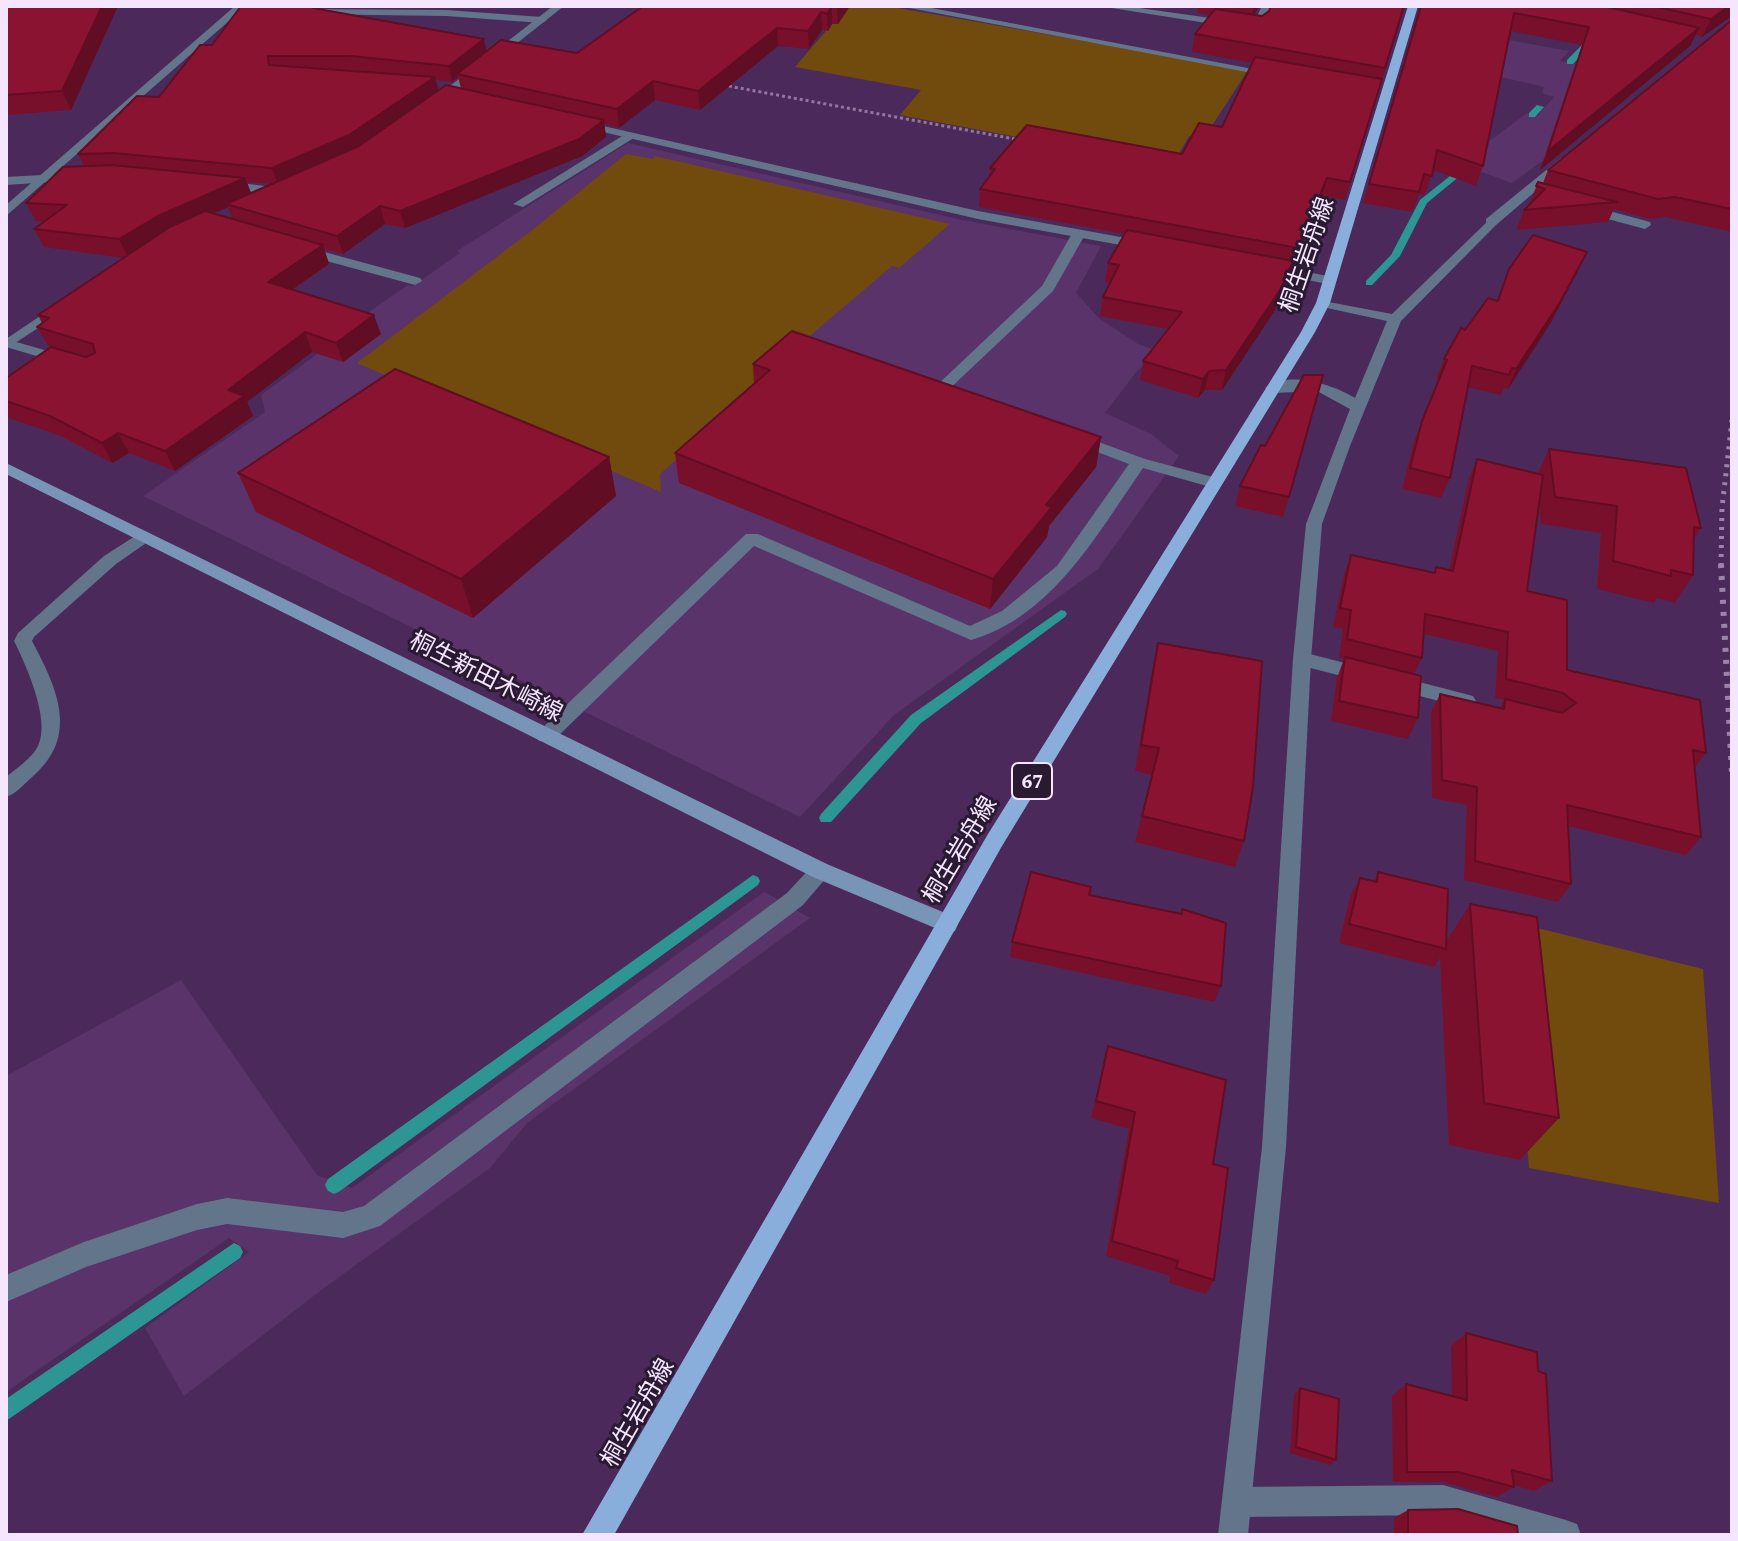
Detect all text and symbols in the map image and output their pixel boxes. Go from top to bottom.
street label: 桐生岩舟線 [1274,194,1340,316]
street label: 桐生新田木崎線 [405,626,567,728]
road number: 67 [1012,763,1052,799]
street label: 桐生岩舟線 [917,791,1003,909]
street label: 桐生岩舟線 [596,1354,680,1472]

